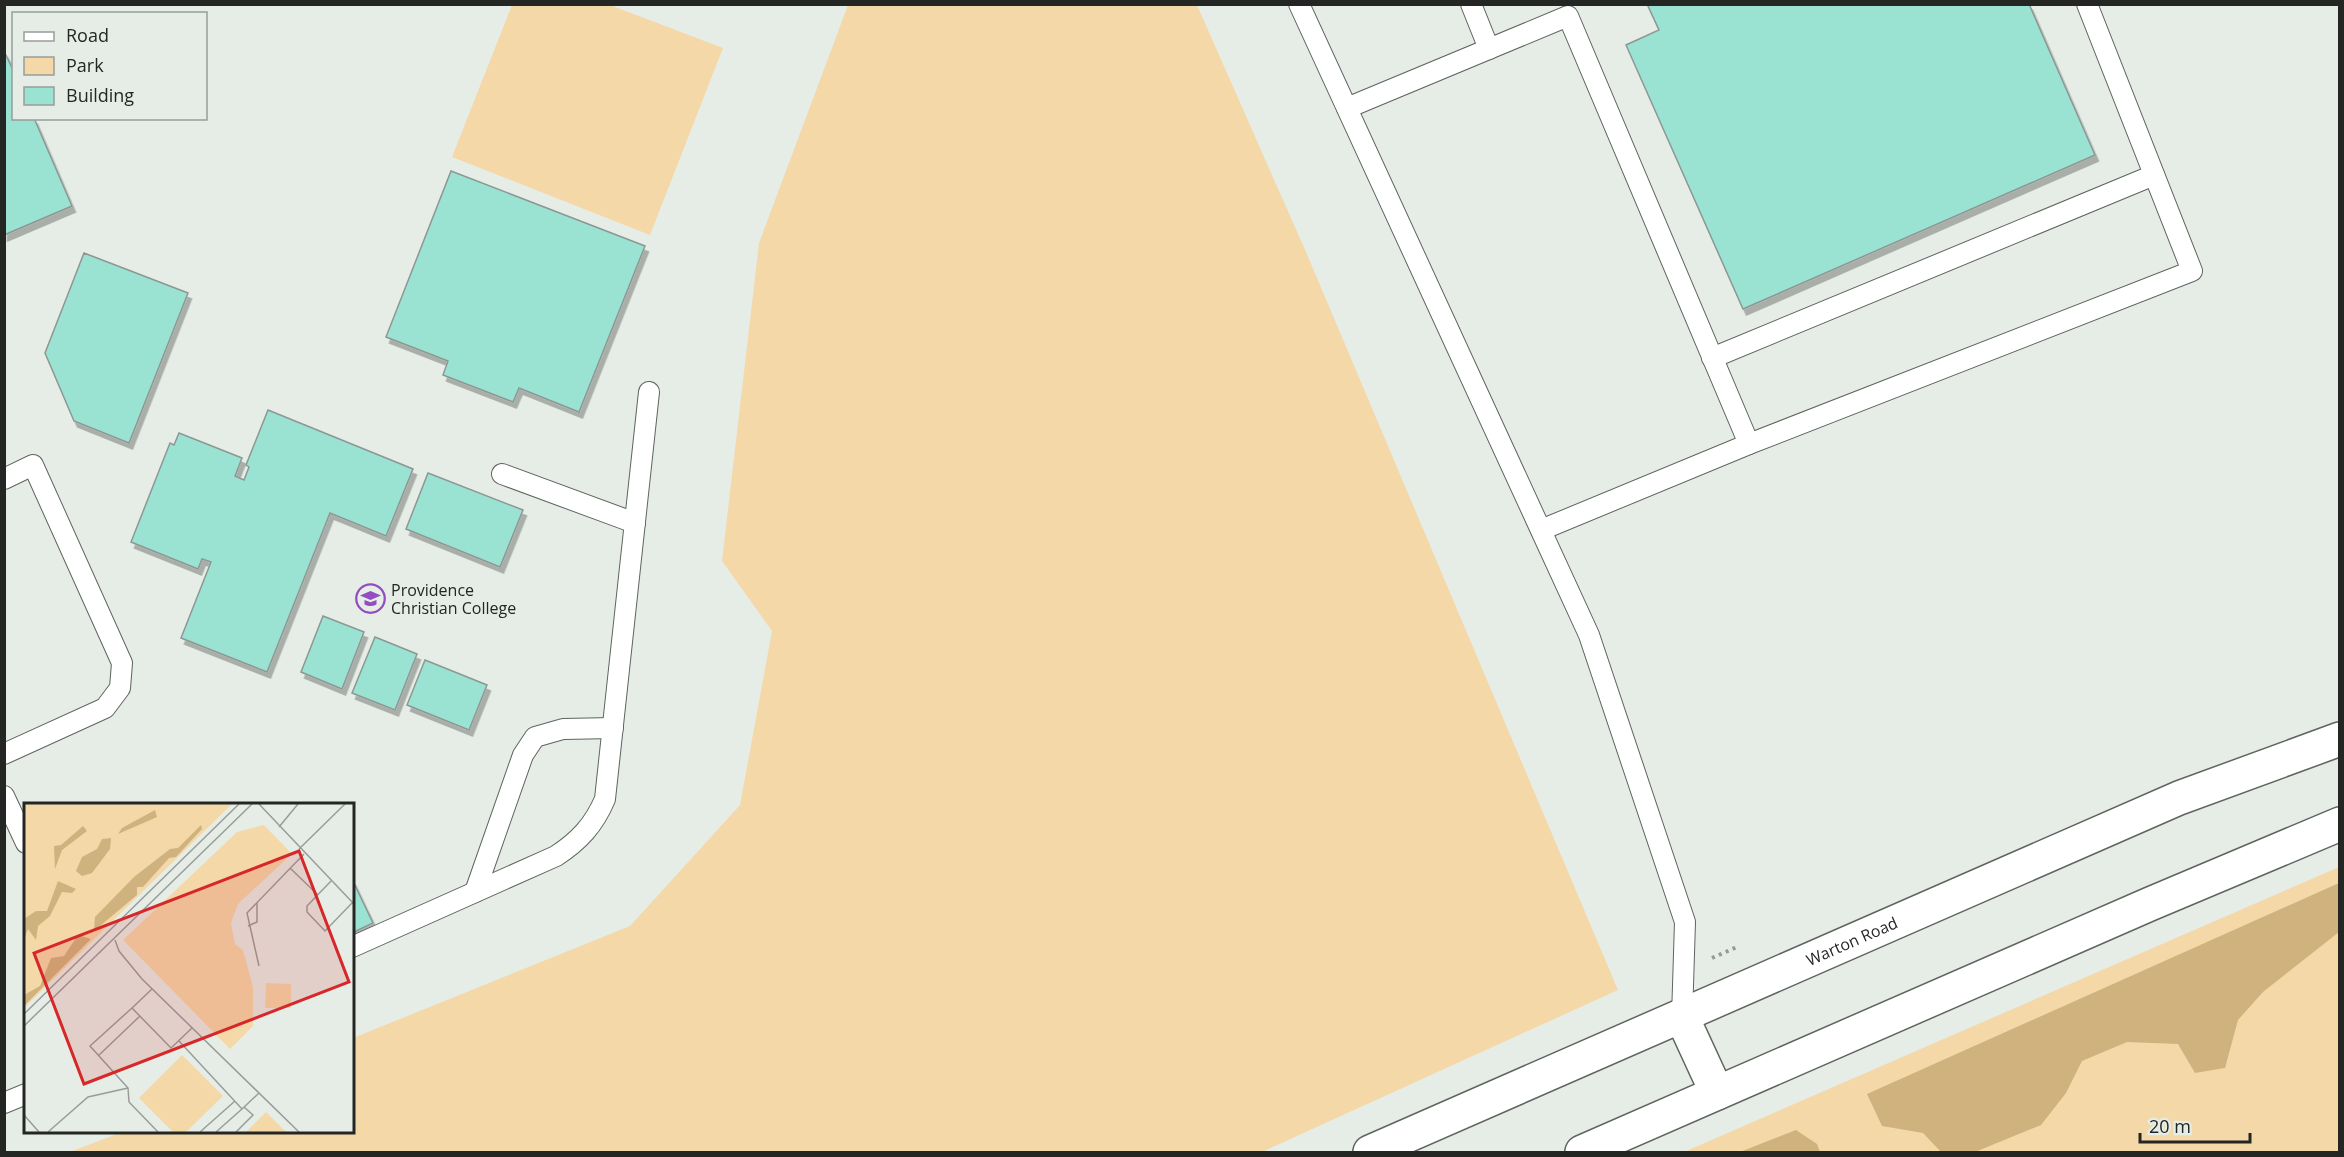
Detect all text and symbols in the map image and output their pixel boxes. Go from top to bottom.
legend [12,12,207,120]
text: Road [66,23,109,47]
text: Park [66,53,104,77]
text: Building [66,83,134,107]
place label: Providence Christian College [391,579,516,619]
school or university icon: Providence Christian College [354,583,386,615]
inset map [24,803,354,1133]
street label: Warton Road [1803,911,1901,971]
scale bar [2140,1106,2250,1144]
text: 20 m [2149,1114,2191,1138]

